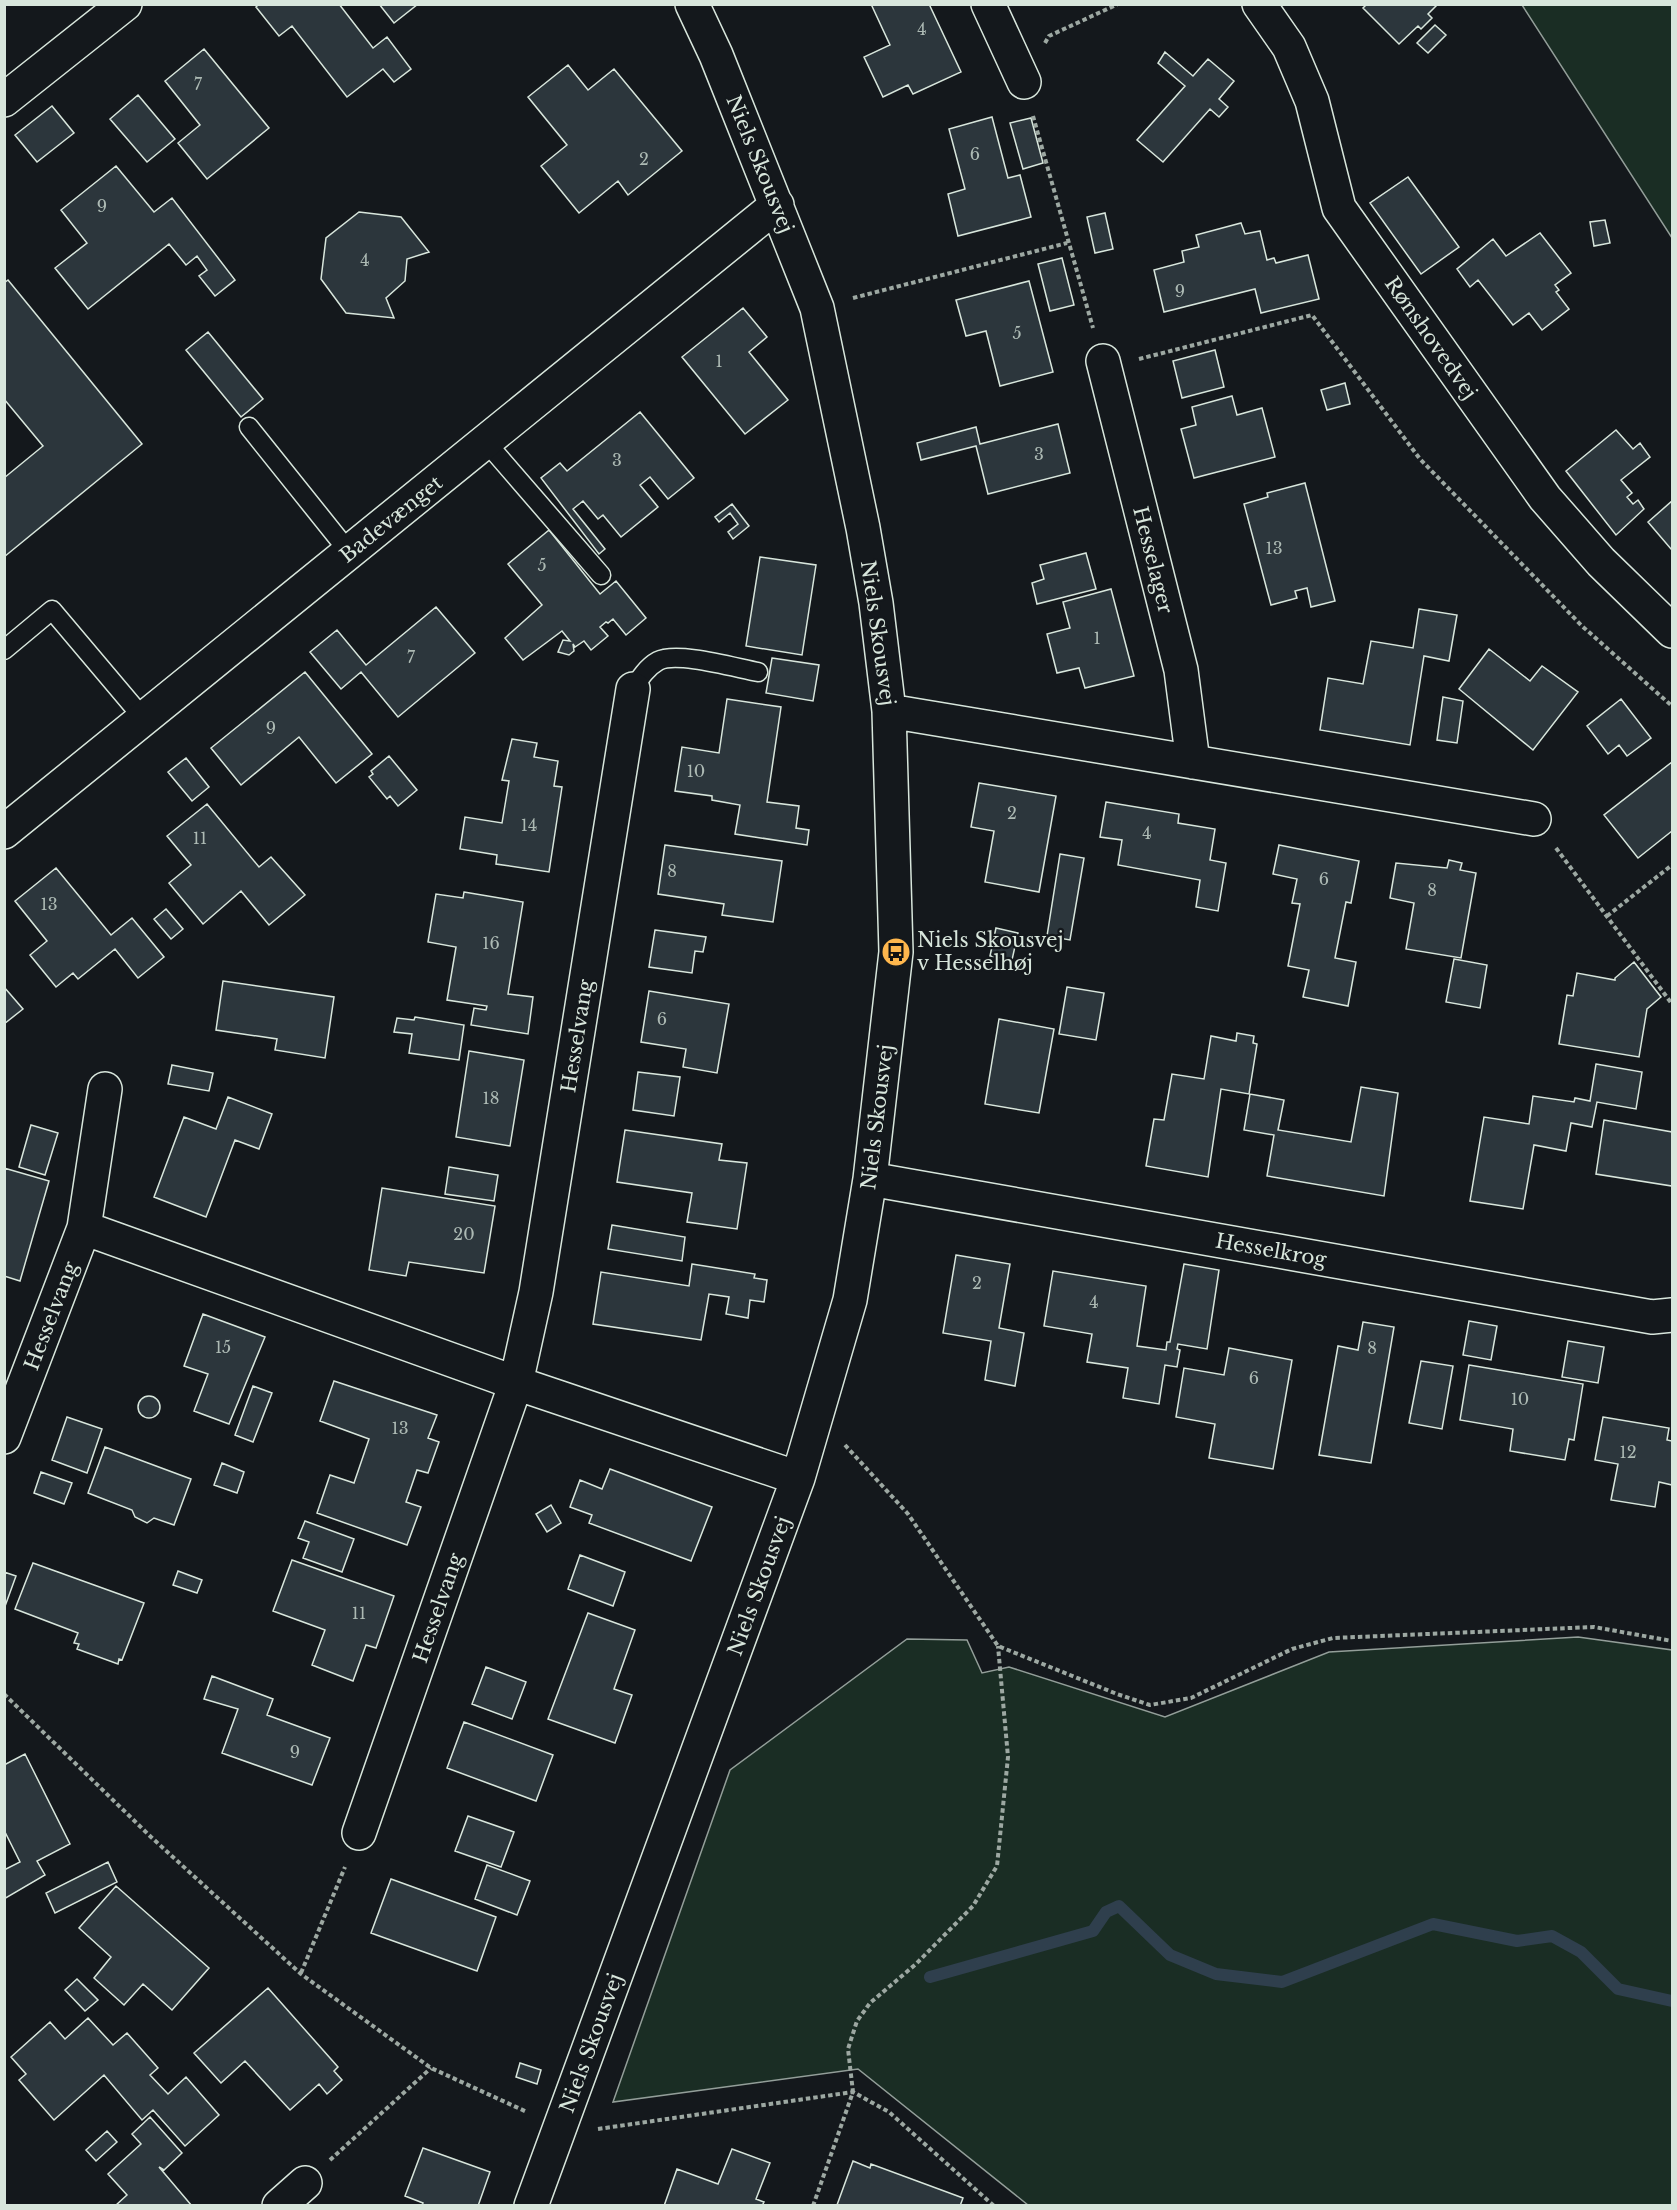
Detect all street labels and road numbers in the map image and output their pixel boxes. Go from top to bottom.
street label: Niels Skousvej [721,92,799,236]
street label: Rønshovedvej [1380,272,1482,404]
street label: Badevænget [335,470,447,568]
street label: Hesselager [1128,504,1178,616]
street label: Niels Skousvej [856,559,900,707]
street label: Hesselvang [556,977,598,1094]
street label: Niels Skousvej [856,1043,898,1191]
street label: Hesselkrog [1214,1228,1329,1272]
street label: Hesselvang [19,1257,83,1374]
street label: Niels Skousvej [723,1513,795,1659]
street label: Hesselvang [408,1549,468,1666]
street label: Niels Skousvej [555,1970,627,2116]

